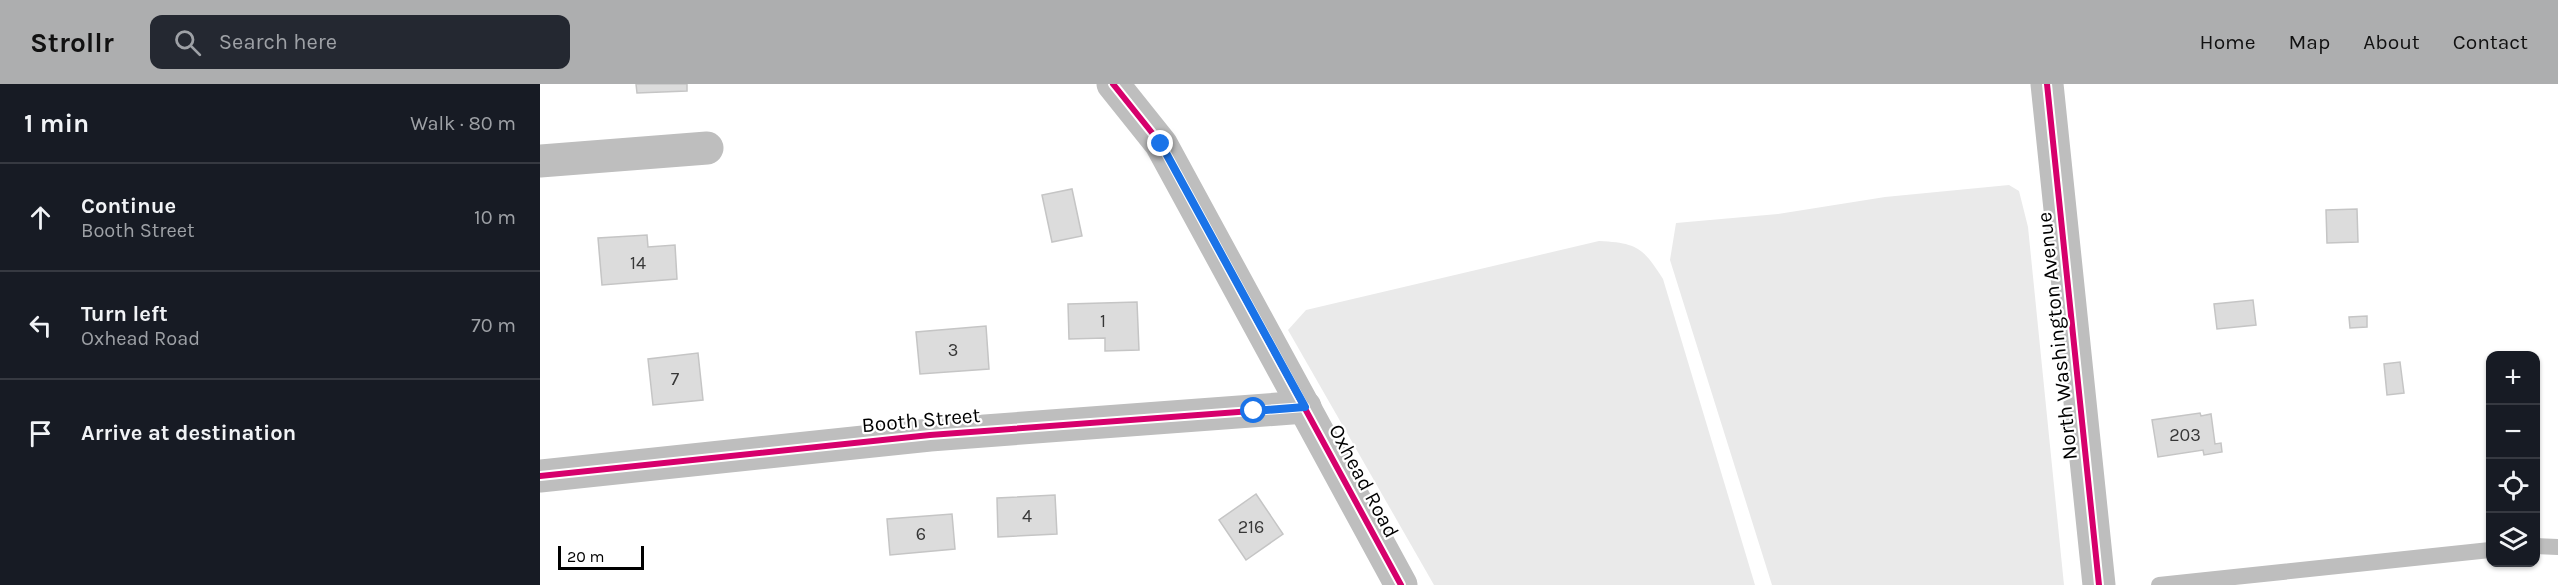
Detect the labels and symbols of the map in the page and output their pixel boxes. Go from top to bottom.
route end [1147,130,1173,156]
street label: North Washington Avenue [2032,211,2082,461]
house number: 14 [630,252,646,274]
house number: 1 [1100,310,1106,332]
house number: 3 [948,339,958,361]
house number: 7 [671,368,680,390]
route start [1240,397,1266,423]
street label: Booth Street [861,403,982,437]
street label: Oxhead Road [1324,420,1404,542]
house number: 203 [2169,424,2201,446]
house number: 4 [1022,505,1032,527]
house number: 216 [1238,516,1264,538]
house number: 6 [916,523,926,545]
scale bar [558,543,644,570]

